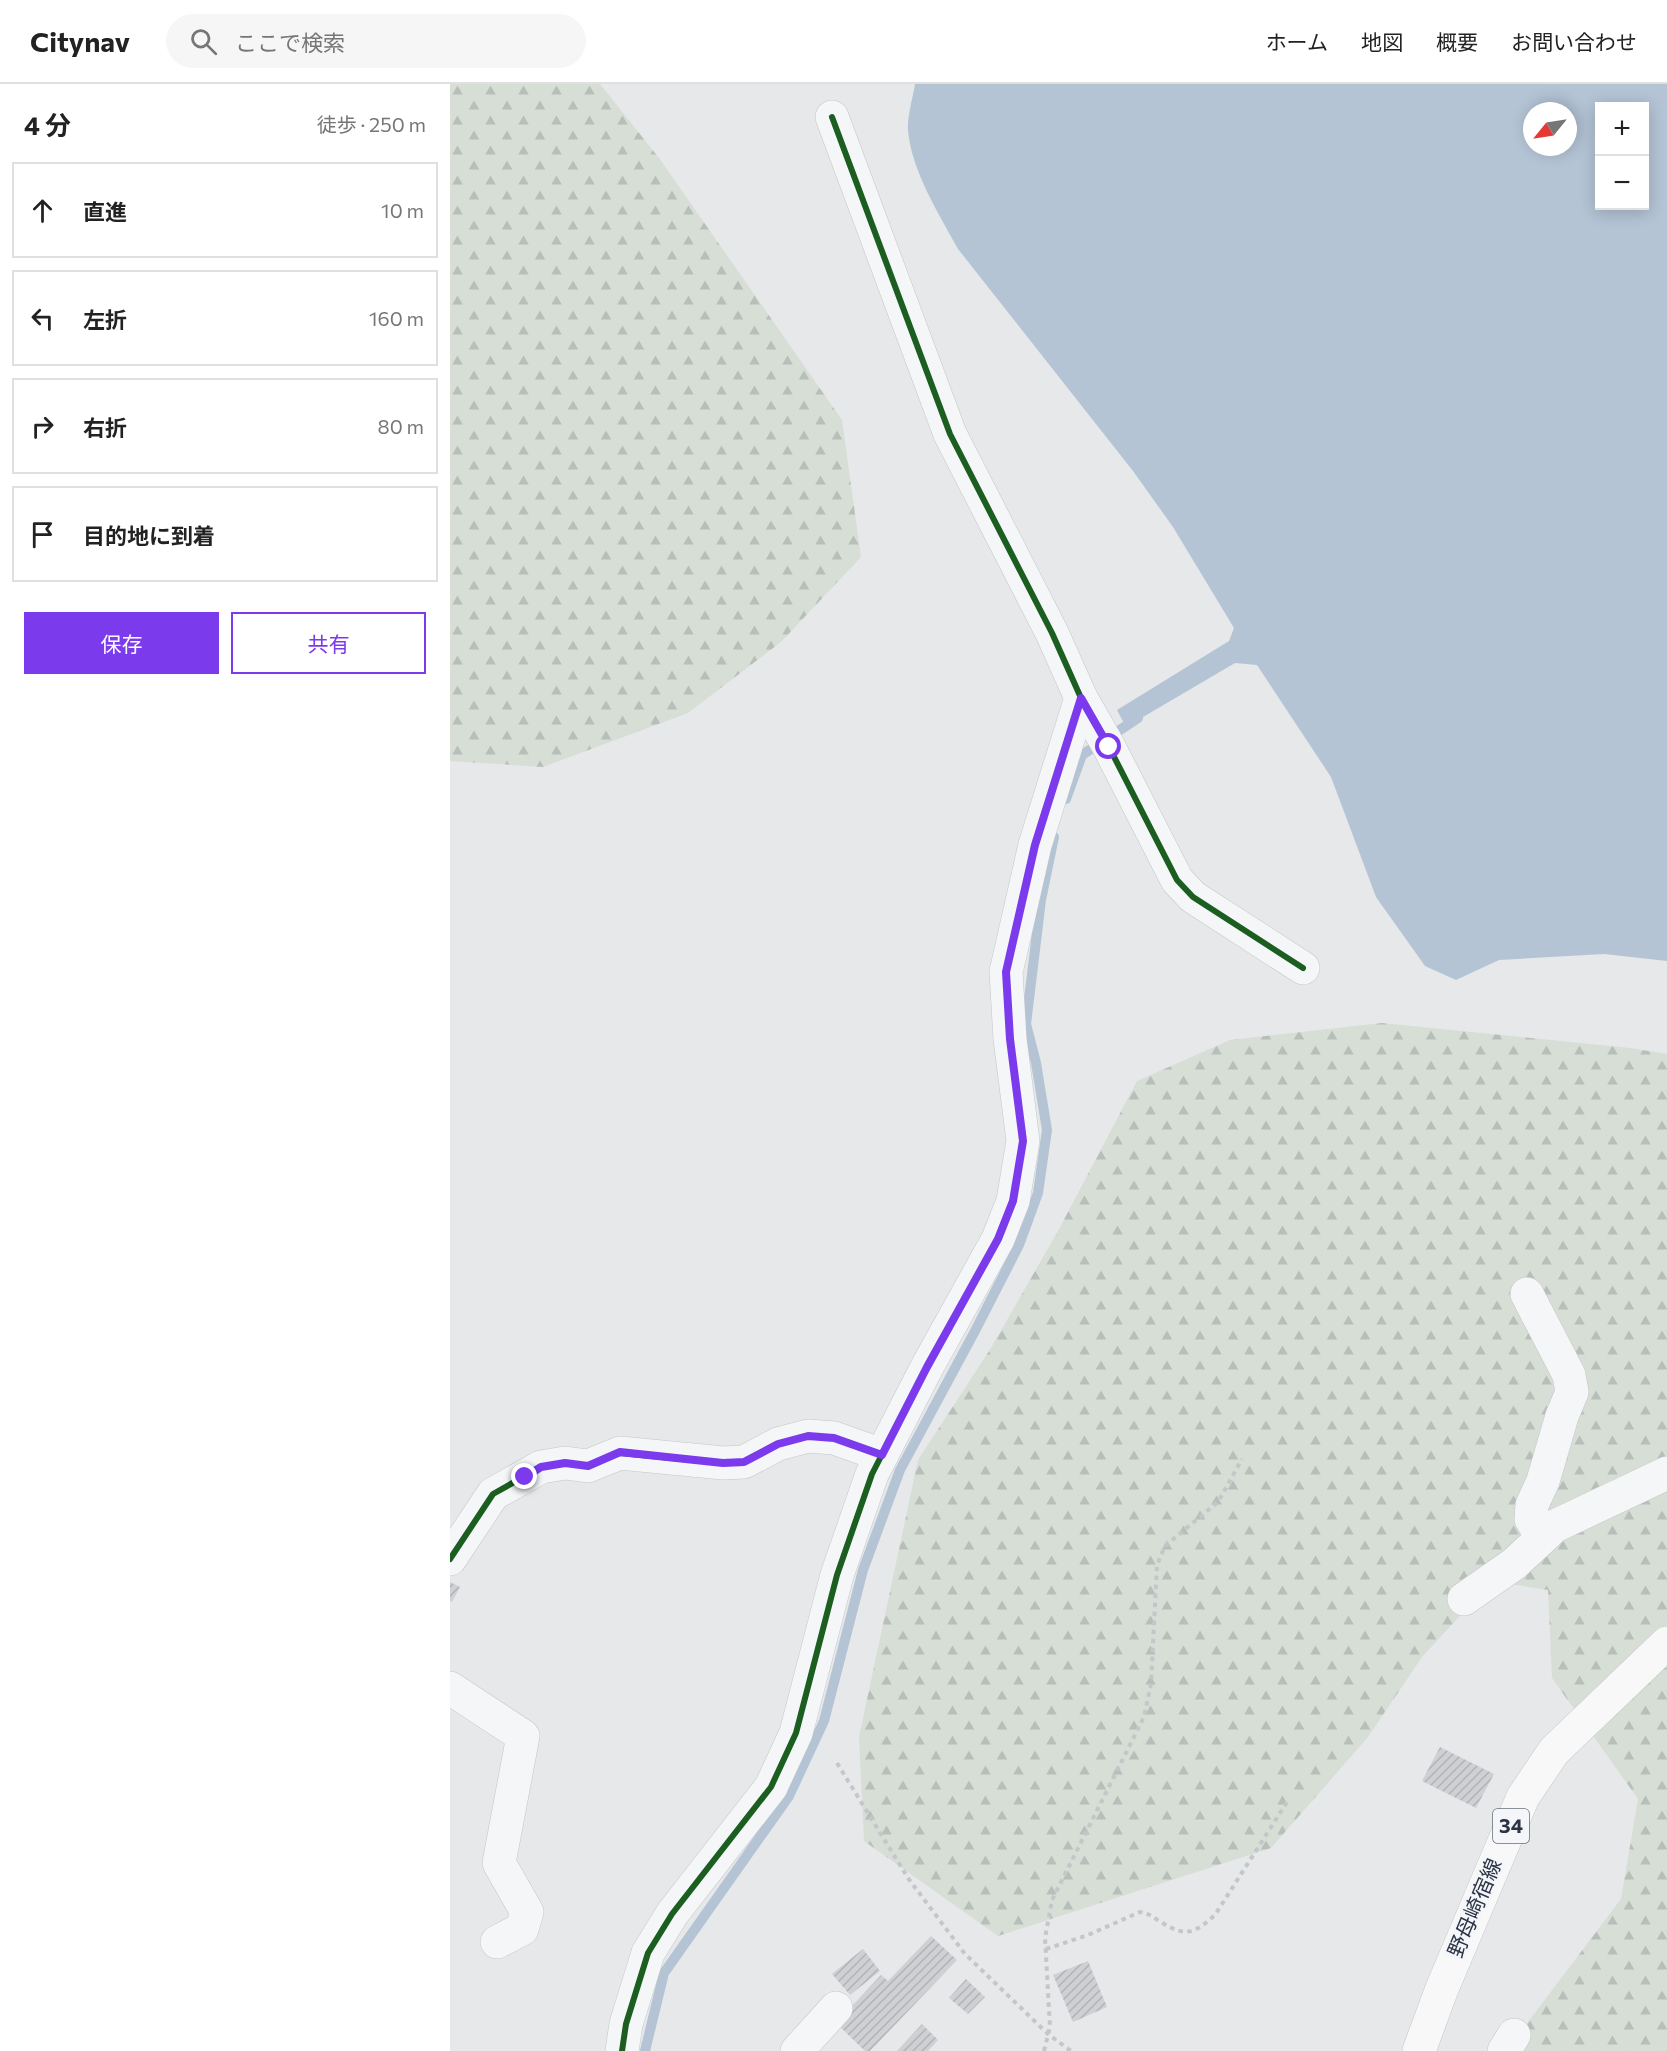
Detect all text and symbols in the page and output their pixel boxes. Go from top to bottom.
search box [166,14,586,68]
text: Citynav [30,24,130,58]
icon: search [187,25,220,58]
text: ここで検索 [235,29,345,56]
text: ホーム [1266,29,1328,54]
text: 地図 [1361,29,1403,54]
text: 概要 [1436,29,1478,54]
text: お問い合わせ [1511,29,1637,54]
north arrow [1523,102,1577,156]
map controls [1595,102,1649,210]
button: + [1595,102,1649,156]
text: 4 分 [24,109,71,140]
text: 徒歩 · 250 m [317,112,426,136]
button: − [1595,156,1649,210]
icon: ahead [26,194,59,227]
text: 直進 [83,198,127,225]
text: 10 m [381,198,424,222]
icon: left [26,302,59,335]
text: 左折 [83,306,127,333]
text: 160 m [369,306,424,330]
icon: right [26,410,59,443]
text: 右折 [83,414,127,441]
text: 80 m [378,414,424,438]
icon: arrive [26,518,59,551]
text: 目的地に到着 [83,522,215,549]
button: 保存 [24,612,219,674]
button: 共有 [231,612,426,674]
route start [1095,733,1121,759]
route end [511,1463,537,1489]
road number: 34 [1493,1809,1529,1843]
street label: 野母崎宿線 [1442,1854,1506,1961]

